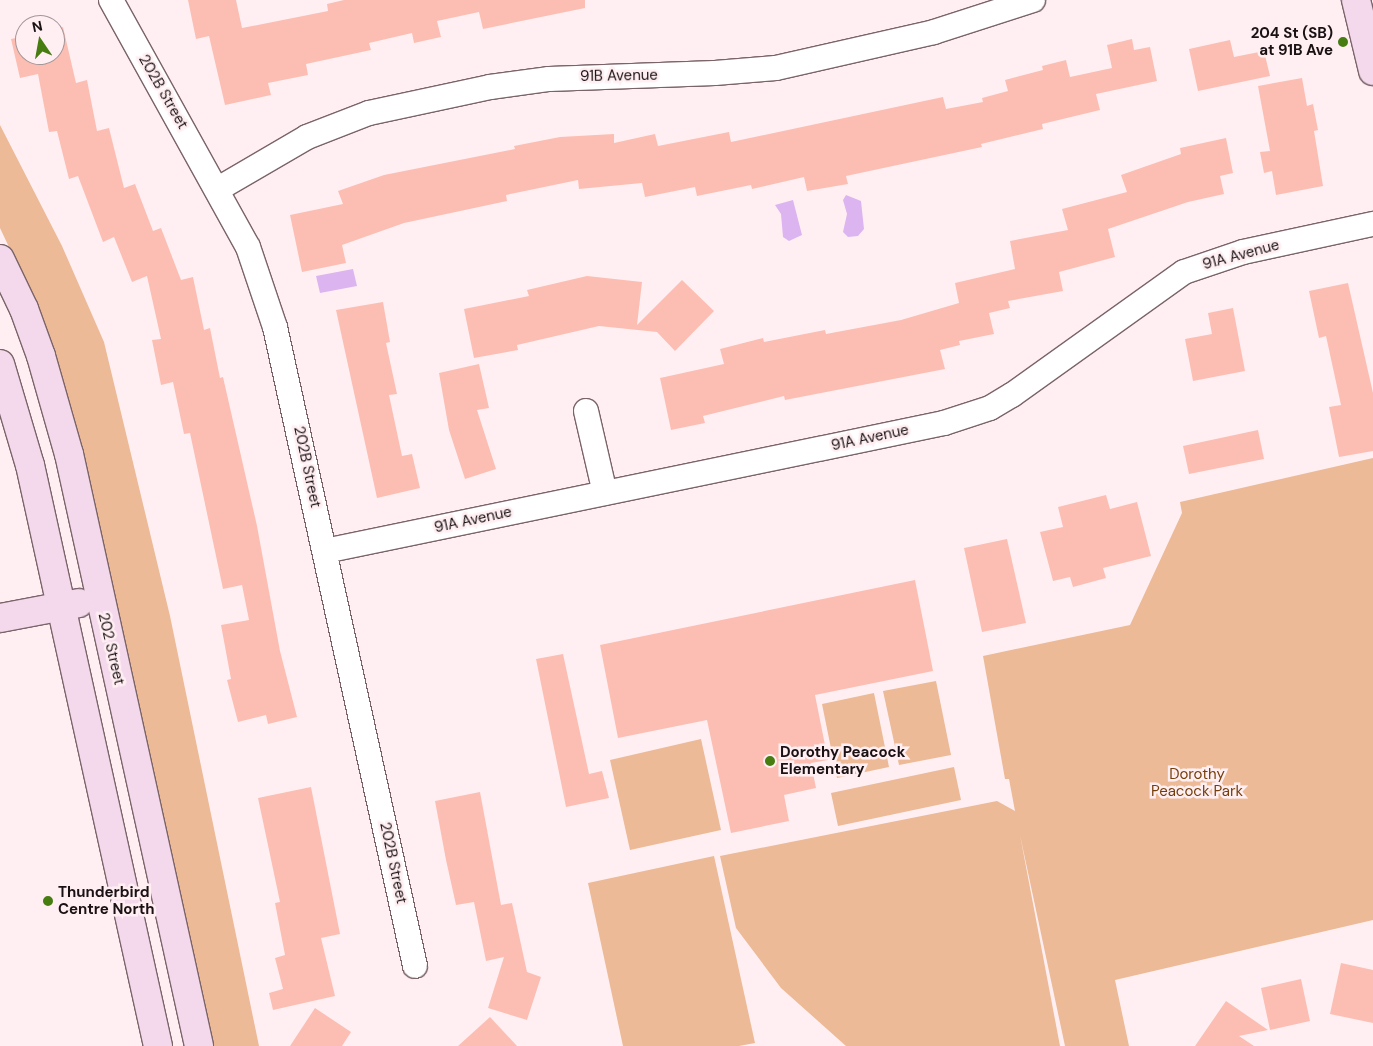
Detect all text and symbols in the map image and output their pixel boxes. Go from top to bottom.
north arrow [15,15,65,65]
text: N [30,16,44,36]
place label: 204 St (SB) at 91B Ave [1251,24,1333,59]
marker: 204 St (SB) at 91B Ave [1337,36,1349,48]
street label: 202B Street [135,52,191,132]
street label: 91B Avenue [580,66,658,86]
street label: 91A Avenue [1201,236,1281,274]
street label: 91A Avenue [830,421,910,455]
street label: 202B Street [290,425,324,509]
street label: 91A Avenue [433,503,513,537]
street label: 202 Street [94,611,128,687]
place label: Dorothy Peacock Elementary [780,743,905,778]
marker: Dorothy Peacock Elementary [764,755,776,767]
park label: Dorothy Peacock Park [1151,765,1243,800]
street label: 202B Street [376,821,410,905]
place label: Thunderbird Centre North [58,883,154,918]
marker: Thunderbird Centre North [42,895,54,907]

